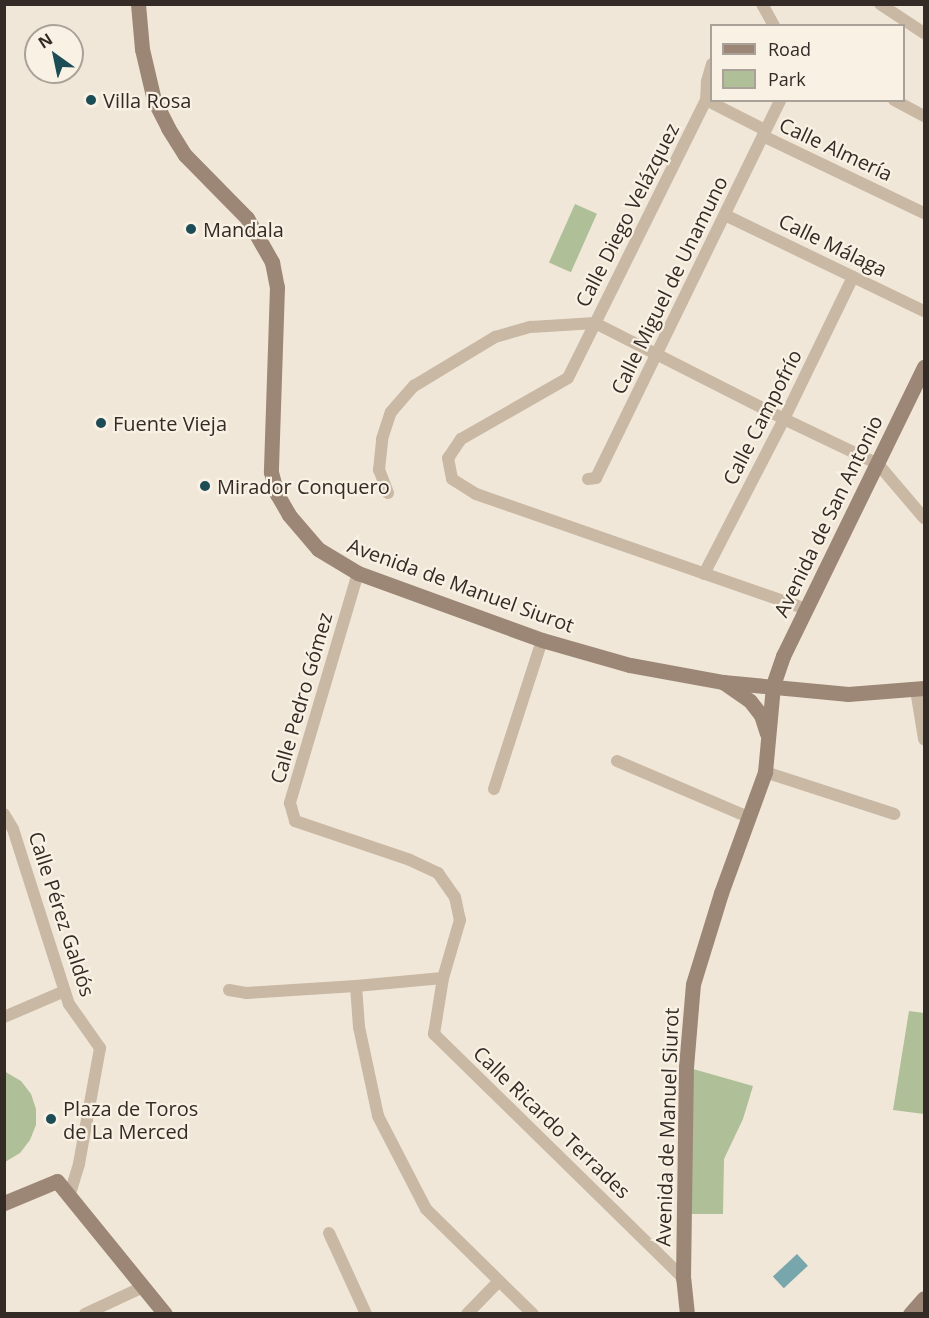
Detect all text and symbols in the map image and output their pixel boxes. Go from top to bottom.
north arrow [24,24,84,84]
legend [710,24,905,102]
text: N [34,28,57,53]
text: Road [768,37,811,61]
text: Park [768,67,806,91]
place label: Villa Rosa [103,88,191,112]
marker: Villa Rosa [84,93,98,107]
street label: Calle Almería [776,112,896,186]
street label: Calle Diego Velázquez [570,119,684,311]
street label: Calle Miguel de Unamuno [606,172,732,398]
street label: Calle Málaga [775,208,891,282]
place label: Mandala [203,217,284,241]
marker: Mandala [184,222,198,236]
street label: Calle Campofrío [718,345,806,489]
place label: Fuente Vieja [113,411,227,435]
street label: Avenida de San Antonio [769,411,887,621]
marker: Fuente Vieja [94,416,108,430]
place label: Mirador Conquero [217,474,390,498]
marker: Mirador Conquero [198,479,212,493]
street label: Avenida de Manuel Siurot [345,533,577,637]
street label: Calle Pedro Gómez [265,610,337,786]
street label: Calle Pérez Galdós [24,829,100,999]
street label: Avenida de Manuel Siurot [651,1007,683,1247]
street label: Calle Ricardo Terrades [469,1041,635,1203]
place label: Plaza de Toros de La Merced [63,1096,198,1143]
marker: Plaza de Toros de La Merced [44,1112,58,1126]

